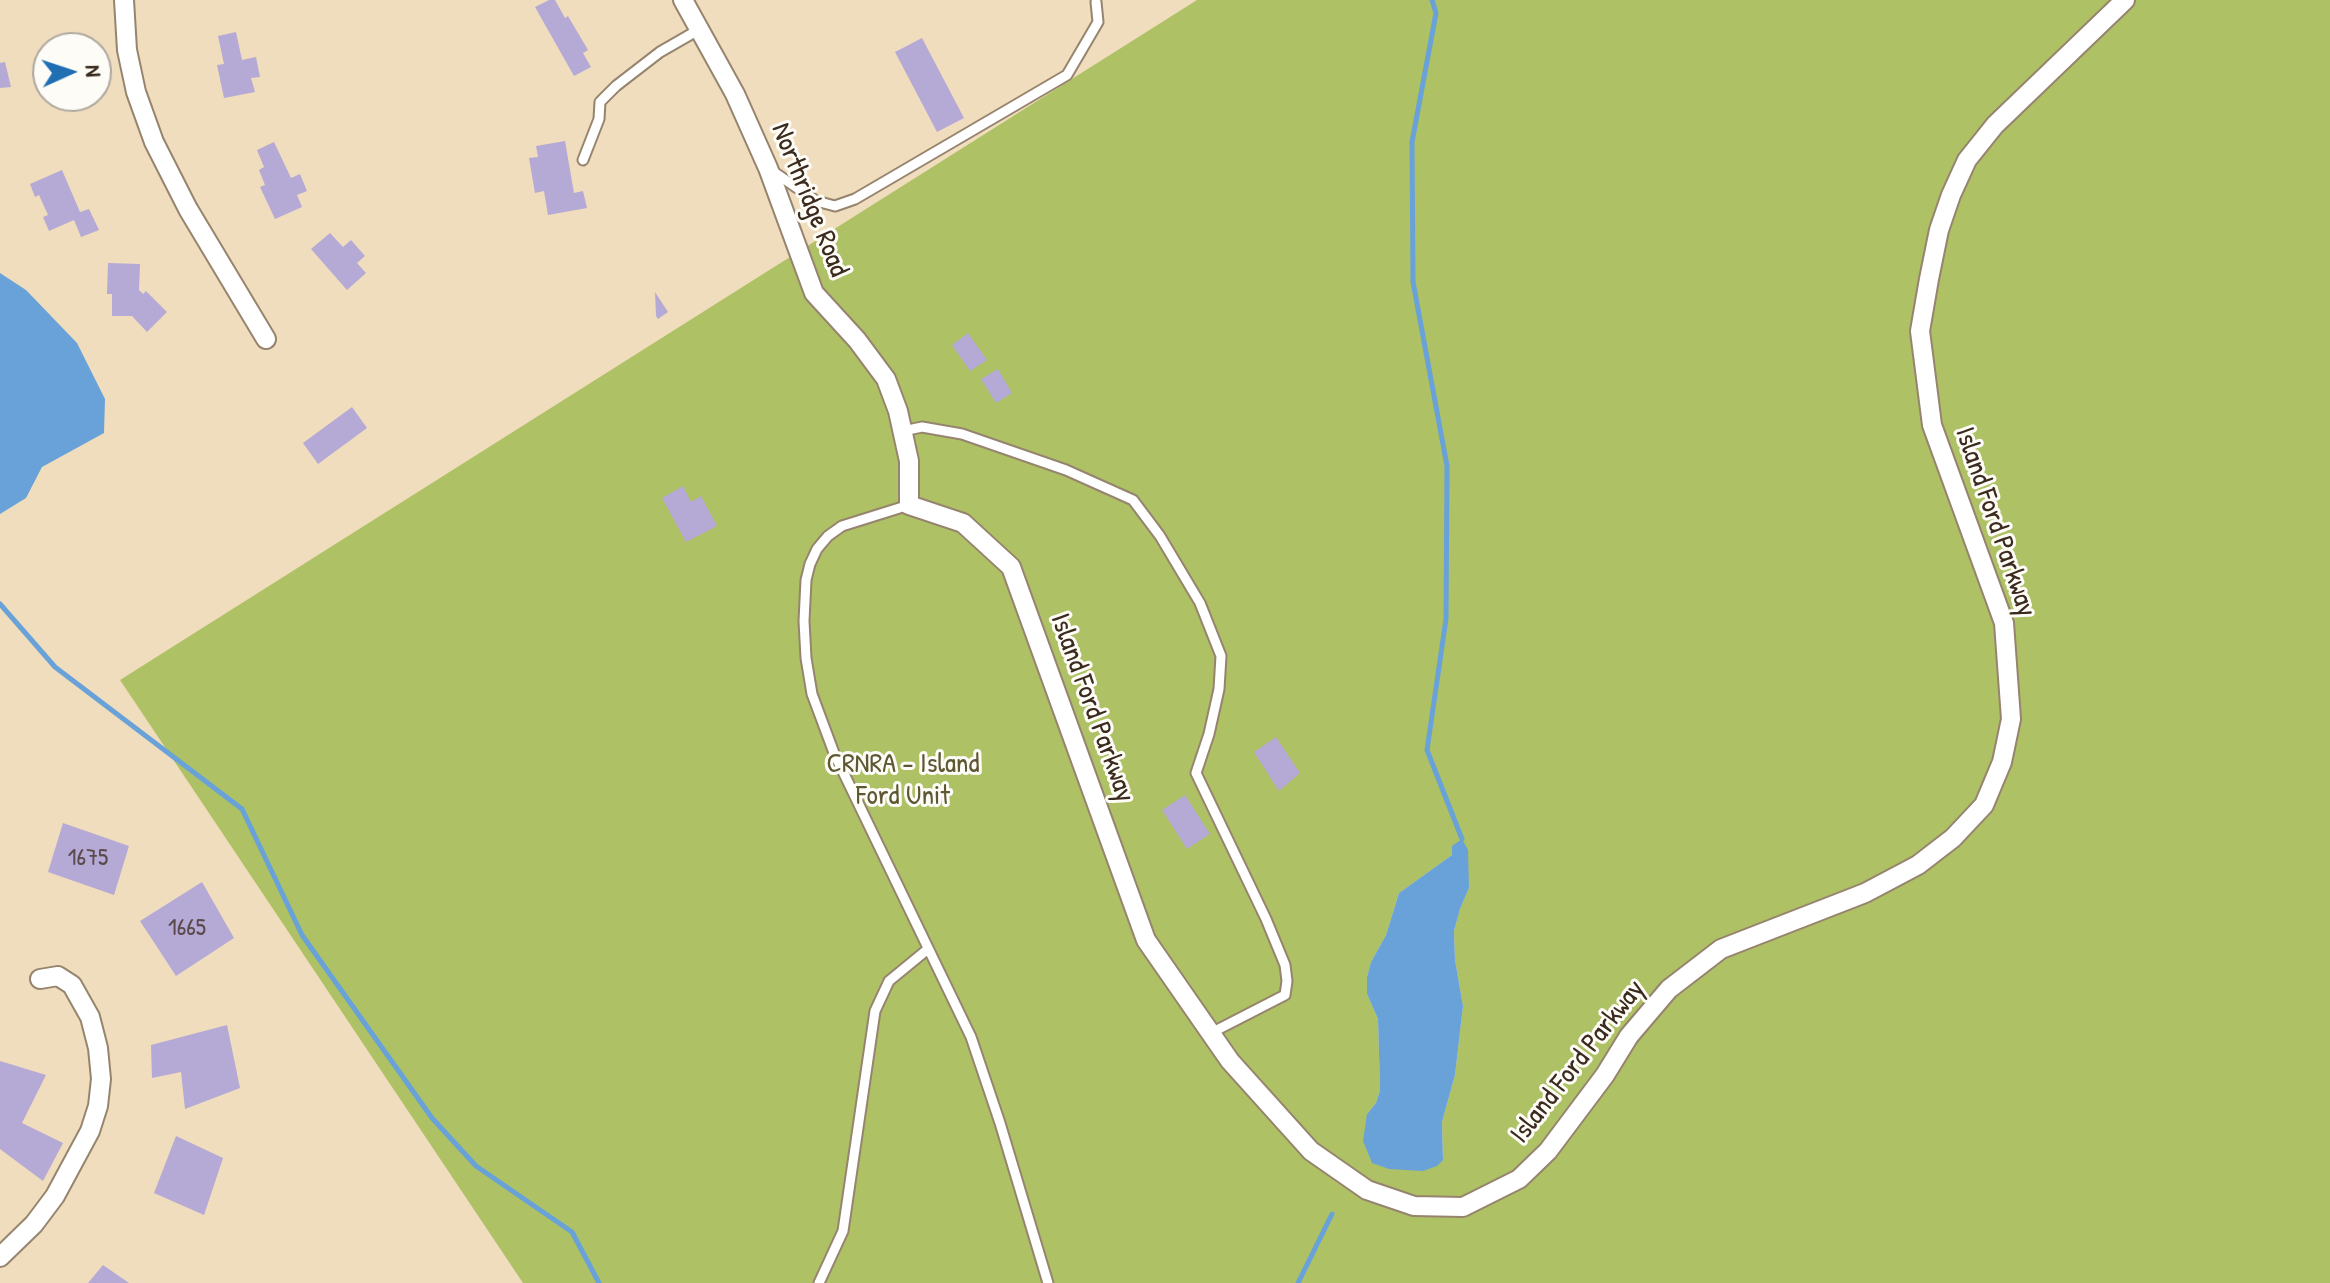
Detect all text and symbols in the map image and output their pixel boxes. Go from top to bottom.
north arrow [32,32,112,112]
text: N [79,64,109,77]
street label: Northridge Road [763,118,855,282]
street label: Island Ford Parkway [1947,423,2043,621]
street label: Island Ford Parkway [1042,609,1142,807]
park label: CRNRA - Island Ford Unit [827,748,979,814]
house number: 1675 [68,845,108,873]
house number: 1665 [168,915,206,943]
street label: Island Ford Parkway [1504,974,1652,1150]

